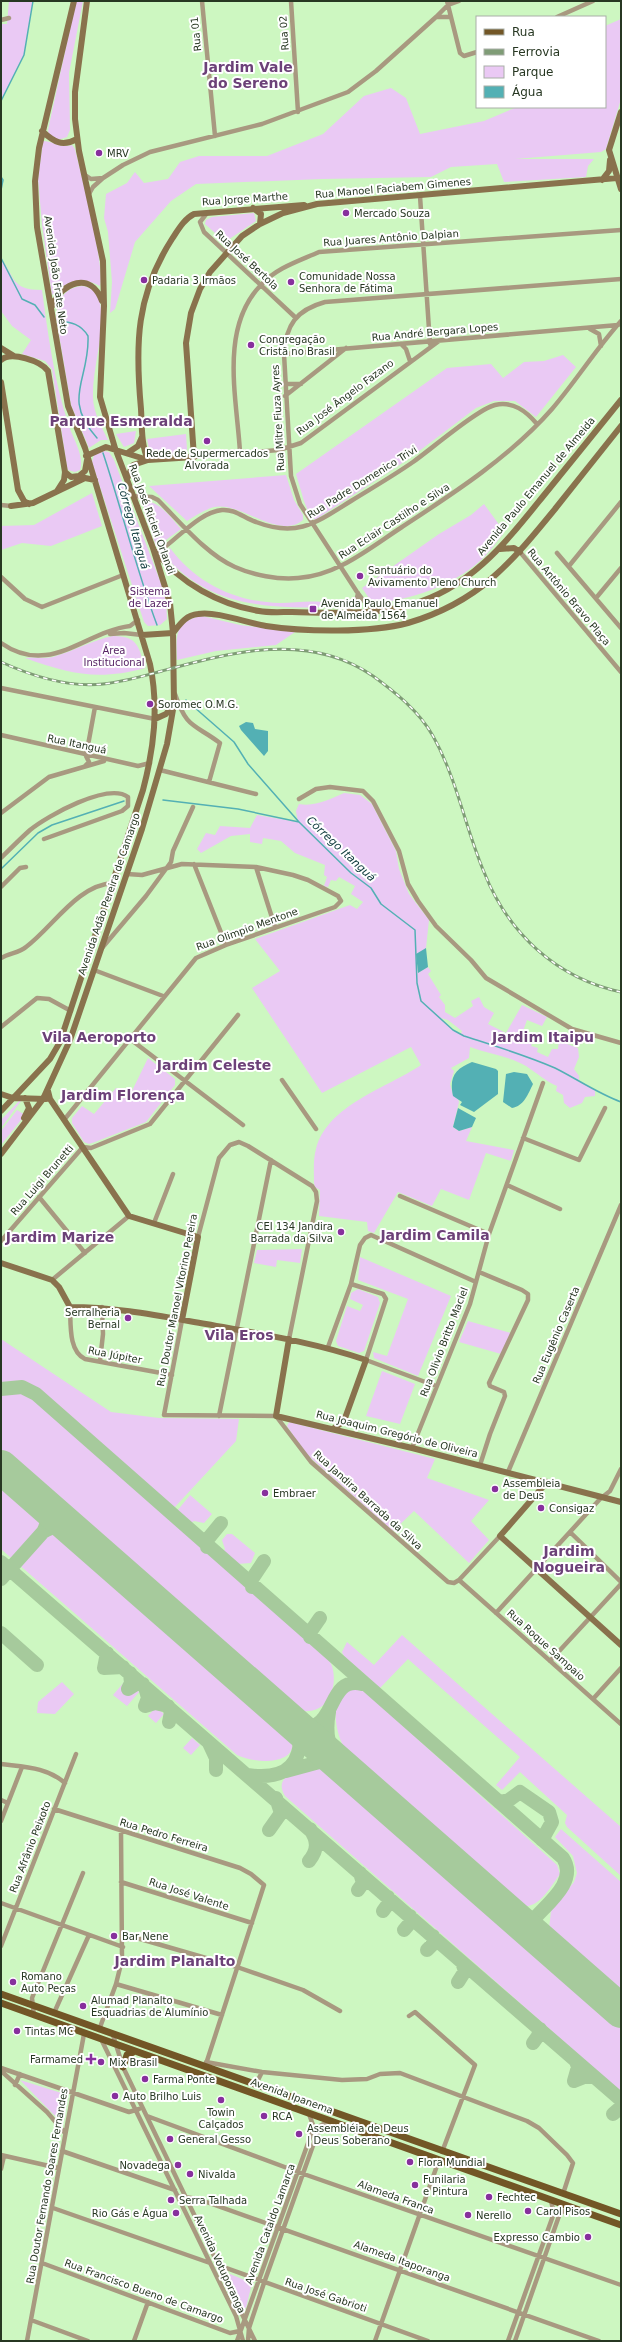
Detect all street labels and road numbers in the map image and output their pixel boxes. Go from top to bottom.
street label: Rua 02 [277,15,291,51]
street label: Rua 01 [189,16,203,52]
street label: Rua Manoel Faciabem Gimenes [315,176,471,200]
street label: Rua Jorge Marthe [202,191,288,207]
street label: Avenida João Frate Neto [42,215,70,335]
street label: Rua José Bertola [213,228,281,292]
street label: Rua Juares Antônio Dalpian [323,228,459,248]
street label: Rua André Bergara Lopes [371,321,499,343]
street label: Rua José Ângelo Fazano [294,356,396,437]
street label: Rua Mitre Fiuza Ayres [270,364,286,472]
street label: Avenida Paulo Emanuel de Almeida [475,415,597,557]
street label: Rua Padre Domenico Trivi [305,444,419,520]
street label: Rua José Ricieri Orlandi [127,462,177,576]
street label: Rua Eclair Castilho e Silva [337,481,451,561]
street label: Rua Antônio Bravo Plaça [525,546,613,648]
street label: Rua Itanguá [46,732,108,756]
street label: Avenida Adão Pereira de Camargo [76,812,142,976]
street label: Rua Olimpio Mentone [195,905,299,953]
street label: Rua Luigi Brunetti [9,1143,75,1217]
street label: Rua Doutor Manoel Vitorino Pereira [155,1213,199,1387]
street label: Rua Eugênio Caserta [531,1285,581,1385]
street label: Rua Olivio Britto Maciel [418,1286,470,1398]
street label: Rua Júpiter [87,1344,144,1366]
street label: Rua Joaquim Gregório de Oliveira [315,1409,479,1459]
street label: Rua Jandira Barrada da Silva [311,1448,425,1552]
street label: Rua Roque Sampaio [505,1607,587,1683]
street label: Rua Afrânio Peixoto [7,1800,53,1894]
street label: Rua Pedro Ferreira [118,1816,210,1854]
street label: Rua José Valente [148,1876,230,1912]
street label: Avenida Ipanema [249,2076,335,2116]
street label: Rua Doutor Fernando Soares Fernandes [24,2087,70,2285]
street label: Avenida Cataldo Lamarca [243,2162,297,2286]
street label: Alameda Franca [356,2178,436,2216]
street label: Avenida Votuporanga [192,2213,248,2315]
street label: Alameda Itaporanga [352,2238,452,2284]
street label: Rua Francisco Bueno de Camargo [63,2257,225,2325]
street label: Rua José Gabrioti [284,2276,368,2314]

